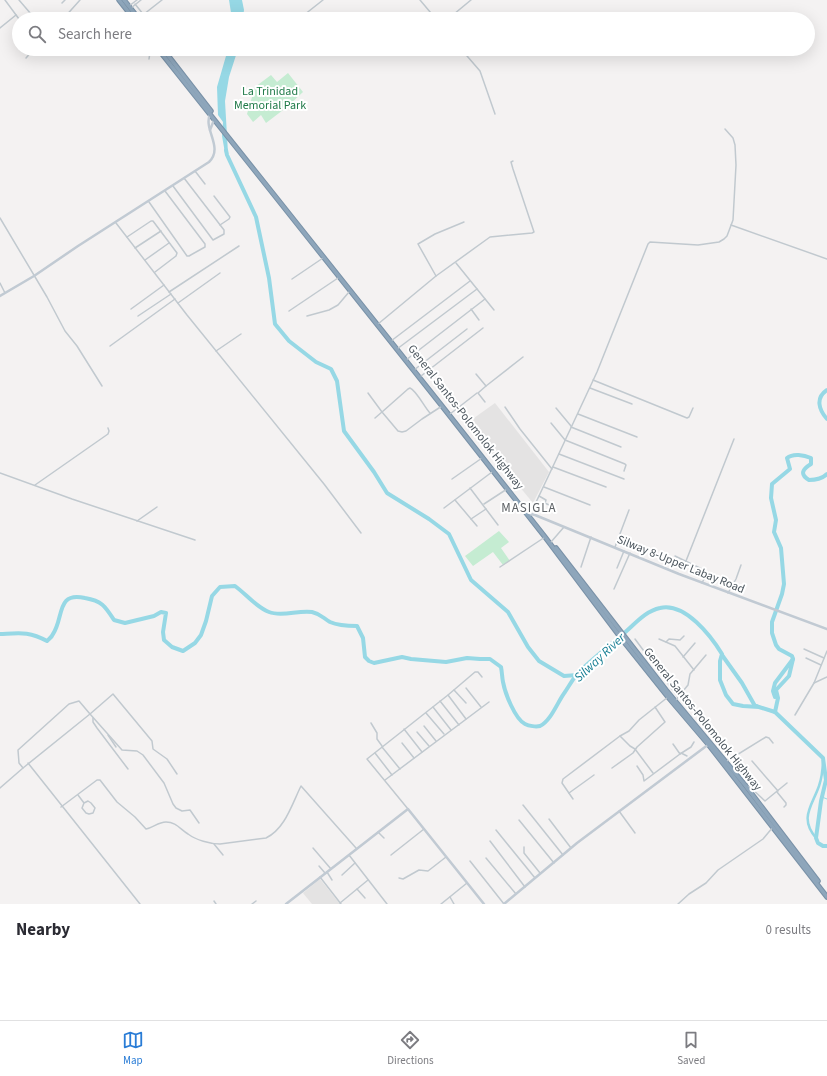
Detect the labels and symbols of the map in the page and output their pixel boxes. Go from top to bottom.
park label: La Trinidad Memorial Park [234,83,306,114]
street label: General Santos-Polomolok Highway [404,341,528,494]
district label: MASIGLA [501,499,557,517]
street label: Silway 8-Upper Labay Road [614,531,747,598]
water label: Silway River [570,629,630,686]
street label: General Santos-Polomolok Highway [639,644,766,795]

